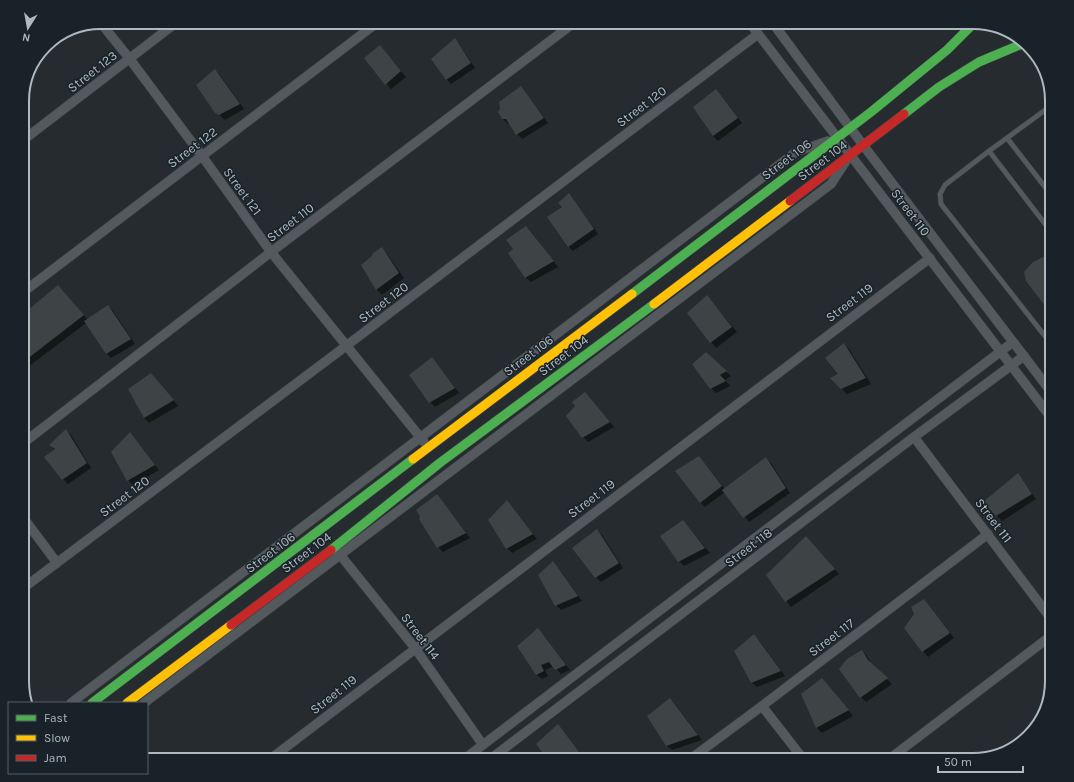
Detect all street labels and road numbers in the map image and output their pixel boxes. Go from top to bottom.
street label: Street 123 [65,48,120,95]
street label: Street 120 [613,83,669,130]
street label: Street 122 [165,124,220,171]
street label: Street 106 [759,136,814,183]
street label: Street 104 [795,137,850,184]
street label: Street 121 [220,165,265,218]
street label: Street 110 [888,186,933,239]
street label: Street 110 [264,200,317,245]
street label: Street 120 [355,279,411,326]
street label: Street 119 [823,280,876,325]
street label: Street 106 [501,332,556,379]
street label: Street 104 [536,332,591,379]
street label: Street 120 [96,473,152,520]
street label: Street 119 [565,476,618,521]
street label: Street 111 [972,495,1015,545]
street label: Street 118 [722,525,775,570]
street label: Street 106 [243,529,298,576]
street label: Street 104 [279,529,334,576]
street label: Street 114 [398,610,443,663]
street label: Street 117 [805,615,857,659]
street label: Street 119 [307,672,360,717]

